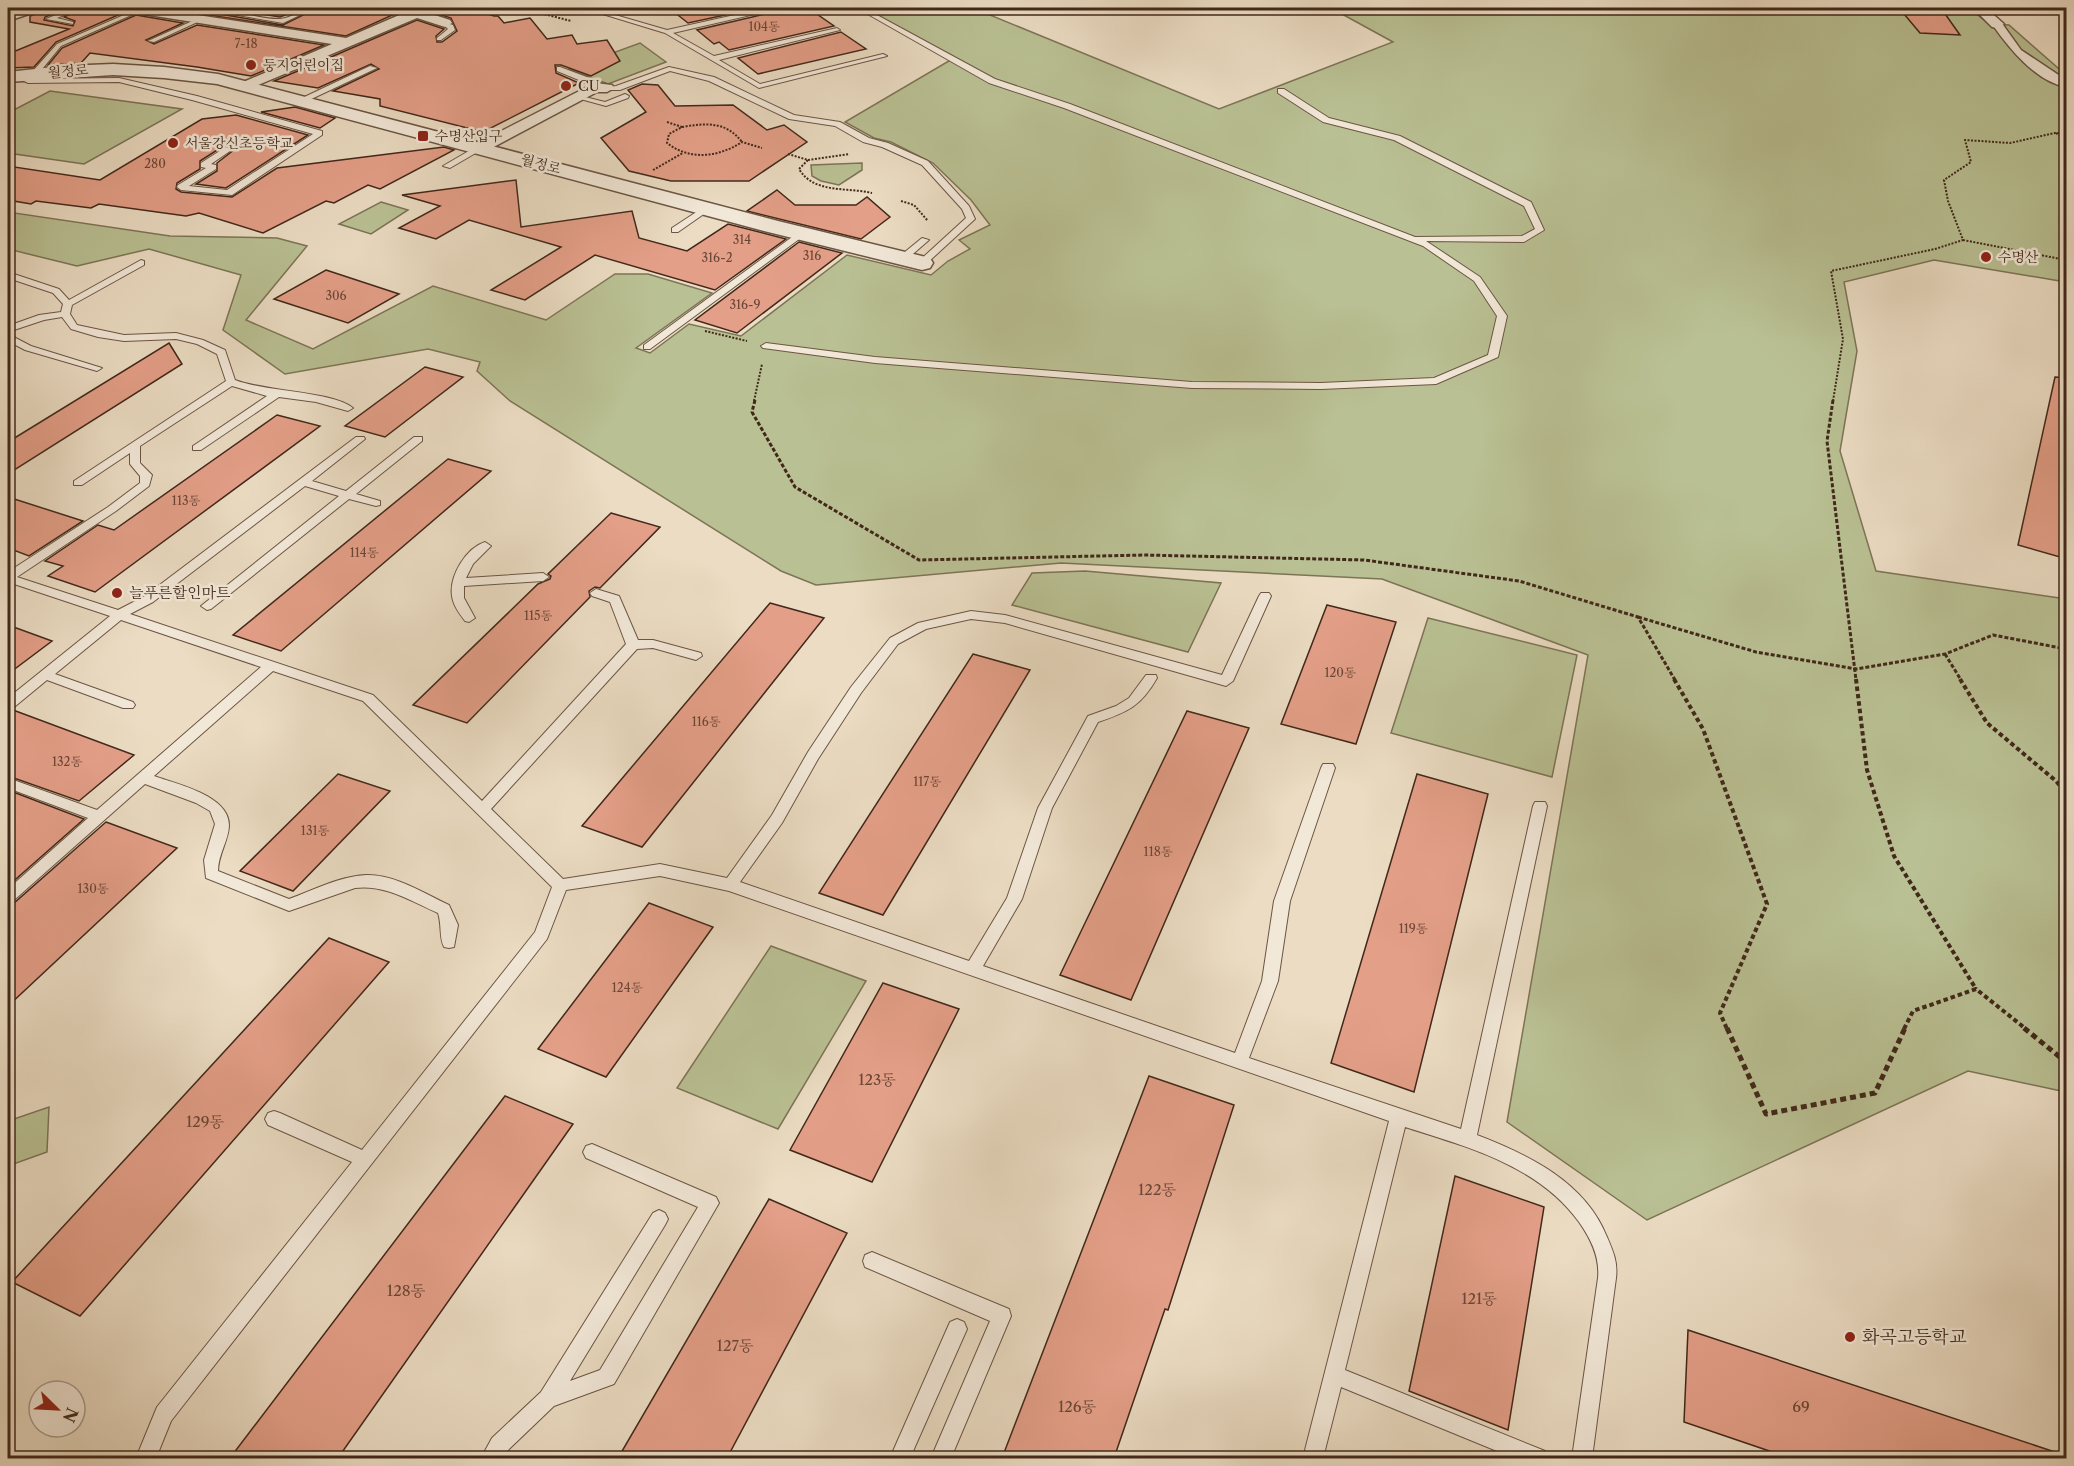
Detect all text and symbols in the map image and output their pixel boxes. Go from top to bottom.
house number: 104동 [748,19,780,34]
house number: 7-18 [234,36,258,51]
place label: 둥지어린이집 [263,56,344,74]
marker: 둥지어린이집 [244,58,258,72]
street label: 월정로 [47,60,89,82]
place label: CU [578,77,600,95]
marker: CU [559,79,573,93]
place label: 수명산입구 [435,127,503,145]
marker: 수명산입구 [416,129,430,143]
place label: 서울강신초등학교 [185,134,294,152]
marker: 서울강신초등학교 [166,136,180,150]
street label: 월정로 [519,150,563,178]
house number: 280 [144,156,166,171]
house number: 314 [733,232,751,247]
house number: 316 [803,248,821,263]
place label: 수명산 [1998,248,2039,266]
house number: 316-2 [701,250,733,265]
marker: 수명산 [1979,250,1993,264]
house number: 306 [325,288,347,303]
house number: 316-9 [729,297,761,312]
house number: 113동 [172,493,201,508]
house number: 114동 [350,545,379,560]
place label: 늘푸른할인마트 [129,583,231,602]
marker: 늘푸른할인마트 [110,586,124,600]
house number: 115동 [524,608,553,623]
house number: 120동 [1324,665,1356,680]
house number: 116동 [692,714,721,729]
house number: 132동 [52,754,82,769]
house number: 117동 [913,774,941,789]
house number: 131동 [301,823,330,838]
house number: 118동 [1144,844,1173,859]
house number: 130동 [78,881,109,896]
house number: 119동 [1399,921,1428,936]
house number: 124동 [612,980,643,995]
house number: 123동 [858,1070,896,1089]
house number: 129동 [186,1112,225,1131]
house number: 122동 [1138,1180,1177,1199]
house number: 128동 [387,1281,426,1300]
house number: 121동 [1461,1289,1497,1308]
place label: 화곡고등학교 [1862,1326,1967,1348]
marker: 화곡고등학교 [1843,1330,1857,1344]
house number: 127동 [717,1336,754,1355]
north arrow [27,1379,87,1439]
house number: 126동 [1058,1397,1097,1416]
house number: 69 [1792,1397,1810,1416]
text: N [59,1405,83,1426]

